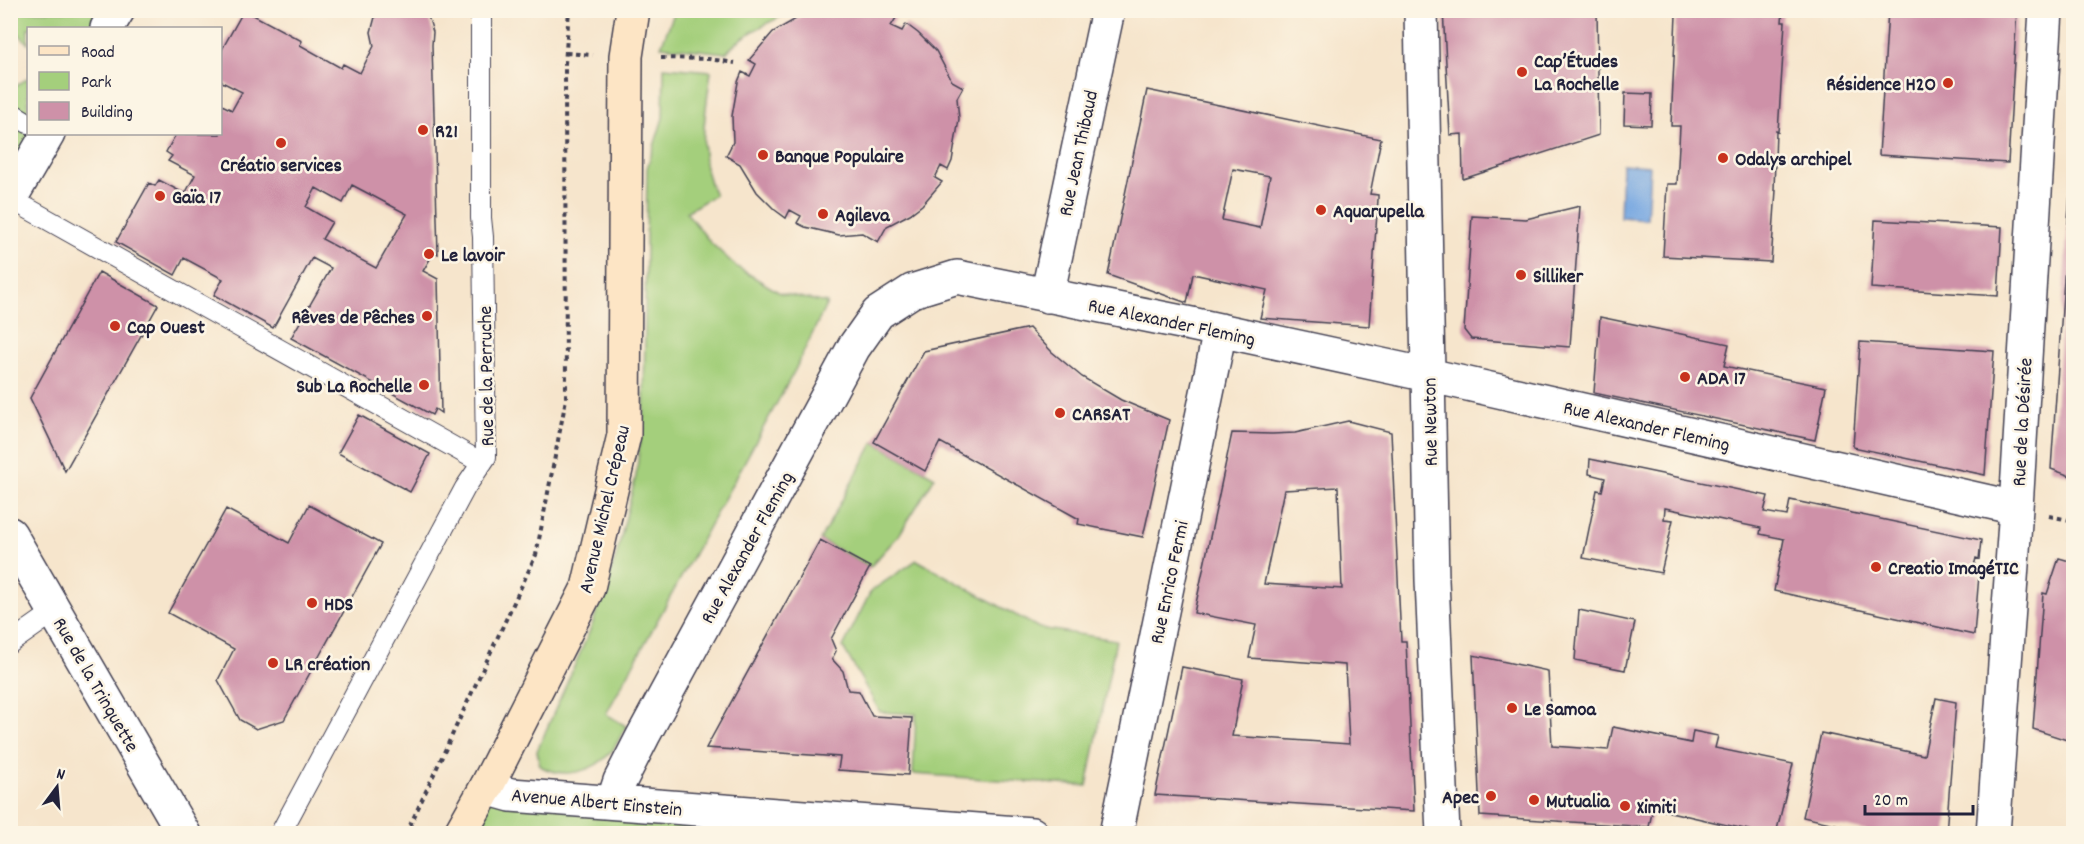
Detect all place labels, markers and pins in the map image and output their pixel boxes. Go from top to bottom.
place label: Cap’Études La Rochelle [1534,49,1619,100]
marker: Cap’Études La Rochelle [1515,65,1529,79]
place label: Résidence H2O [1826,72,1936,100]
marker: Résidence H2O [1941,76,1955,90]
place label: R21 [435,119,458,147]
marker: R21 [416,123,430,137]
marker: Créatio services [274,136,288,150]
place label: Banque Populaire [775,144,904,172]
place label: Odalys archipel [1735,147,1852,175]
marker: Banque Populaire [756,148,770,162]
marker: Odalys archipel [1716,151,1730,165]
place label: Créatio services [220,153,342,181]
place label: Gaïa 17 [172,185,221,213]
marker: Gaïa 17 [153,189,167,203]
place label: Aquarupella [1333,199,1424,227]
place label: Agileva [835,203,890,231]
marker: Aquarupella [1314,203,1328,217]
marker: Agileva [816,207,830,221]
place label: Le lavoir [441,243,506,271]
marker: Le lavoir [422,247,436,261]
place label: Silliker [1533,264,1584,292]
marker: Silliker [1514,268,1528,282]
place label: Rêves de Pêches [292,305,415,333]
marker: Rêves de Pêches [420,309,434,323]
place label: Cap Ouest [127,315,205,343]
marker: Cap Ouest [108,319,122,333]
place label: ADA 17 [1697,366,1746,394]
marker: ADA 17 [1678,370,1692,384]
place label: Sub La Rochelle [296,374,412,402]
marker: Sub La Rochelle [417,378,431,392]
place label: CARSAT [1072,402,1131,430]
marker: CARSAT [1053,406,1067,420]
place label: Creatio ImagéTIC [1888,556,2019,584]
marker: Creatio ImagéTIC [1869,560,1883,574]
place label: HDS [324,592,354,620]
marker: HDS [305,596,319,610]
place label: LR création [285,652,370,680]
marker: LR création [266,656,280,670]
place label: Le Samoa [1524,697,1596,725]
marker: Le Samoa [1505,701,1519,715]
place label: Apec [1442,785,1479,813]
marker: Apec [1484,789,1498,803]
place label: Mutualia [1546,789,1610,817]
marker: Mutualia [1527,793,1541,807]
place label: Ximiti [1637,795,1677,823]
marker: Ximiti [1618,799,1632,813]

